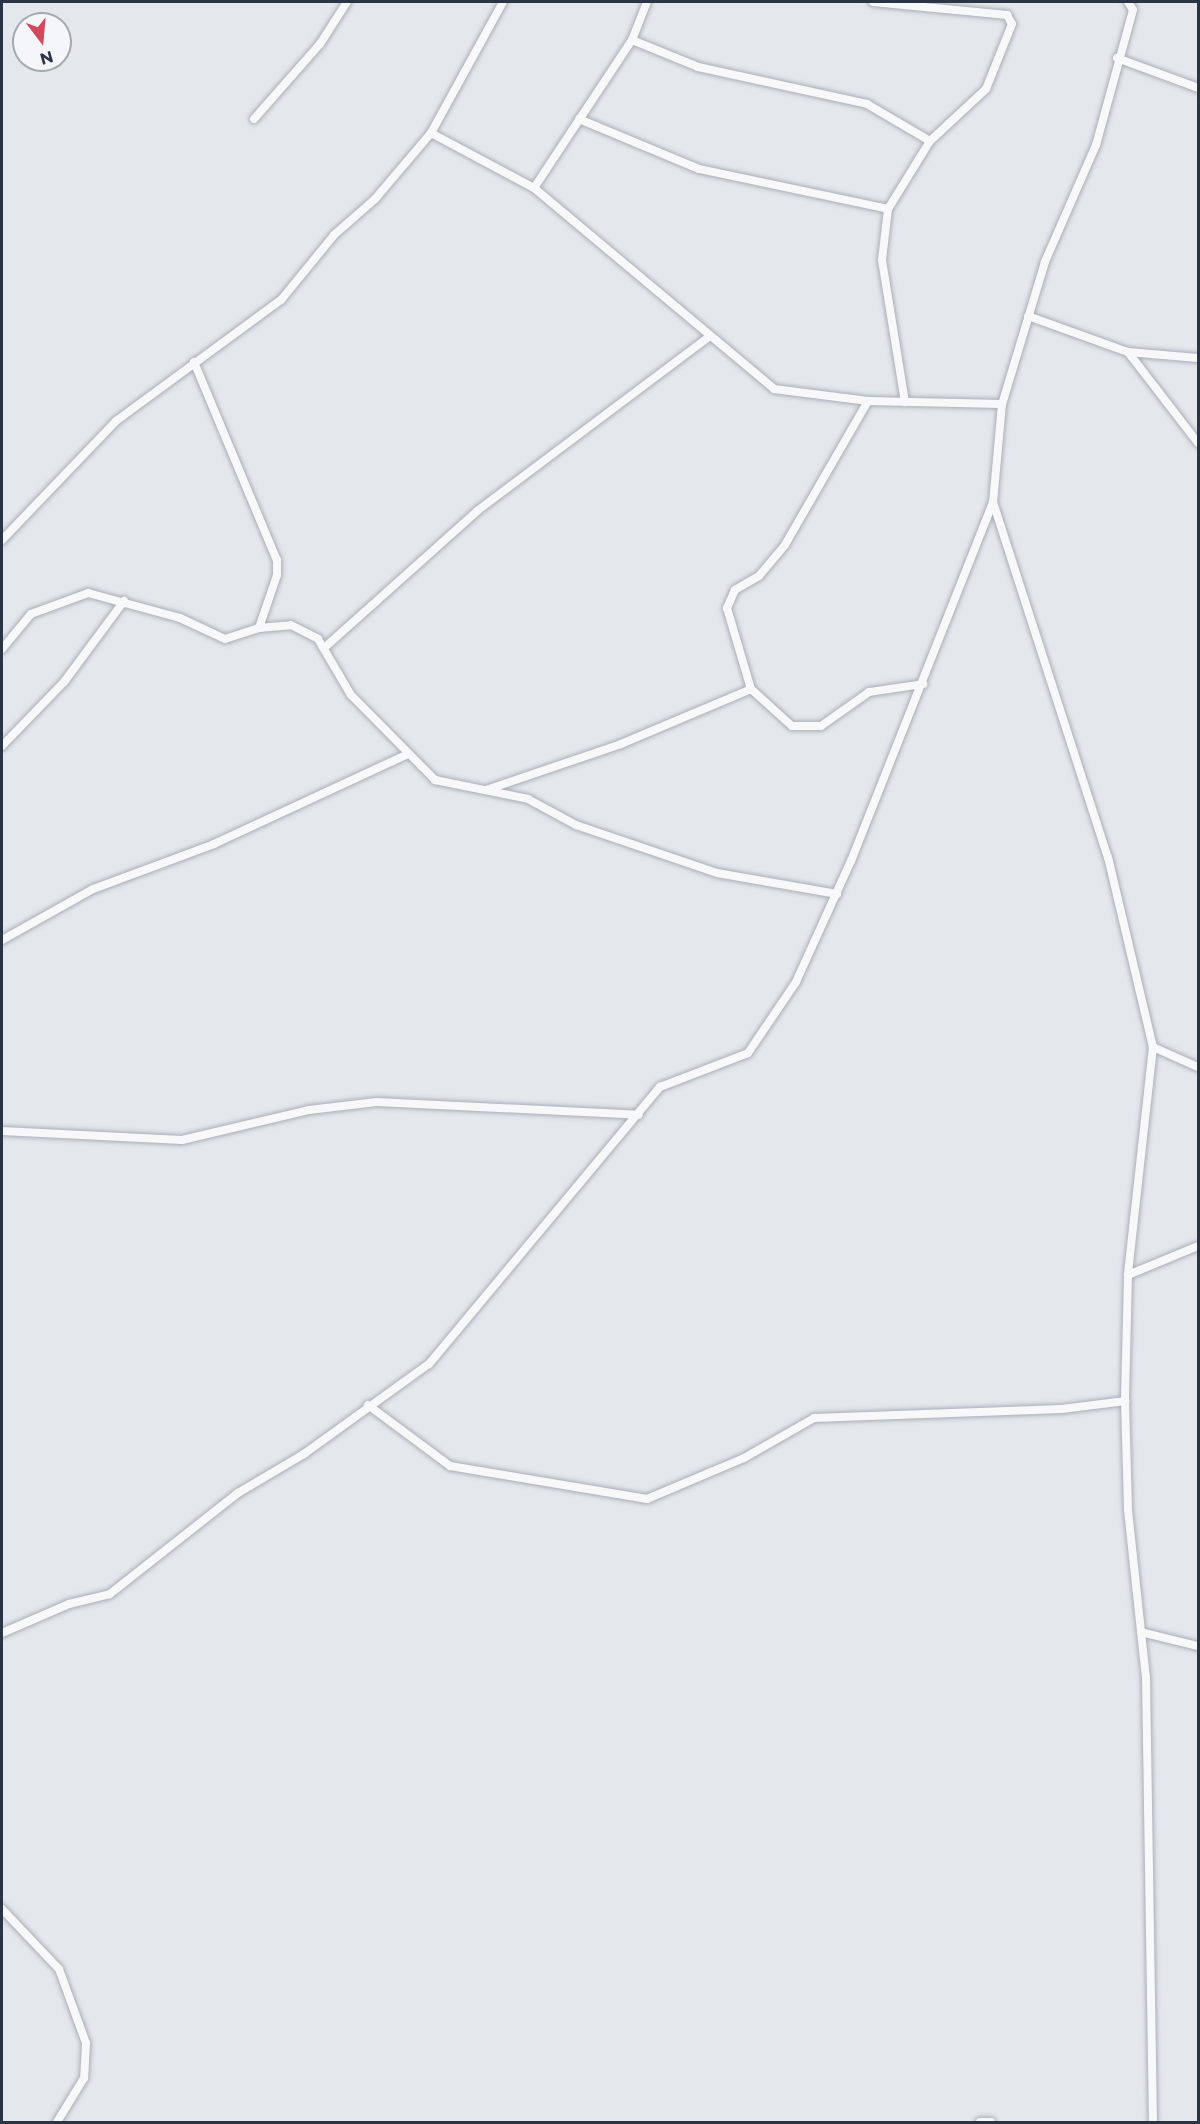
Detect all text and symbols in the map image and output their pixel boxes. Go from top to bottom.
north arrow [12,12,72,72]
text: N [38,47,55,69]

